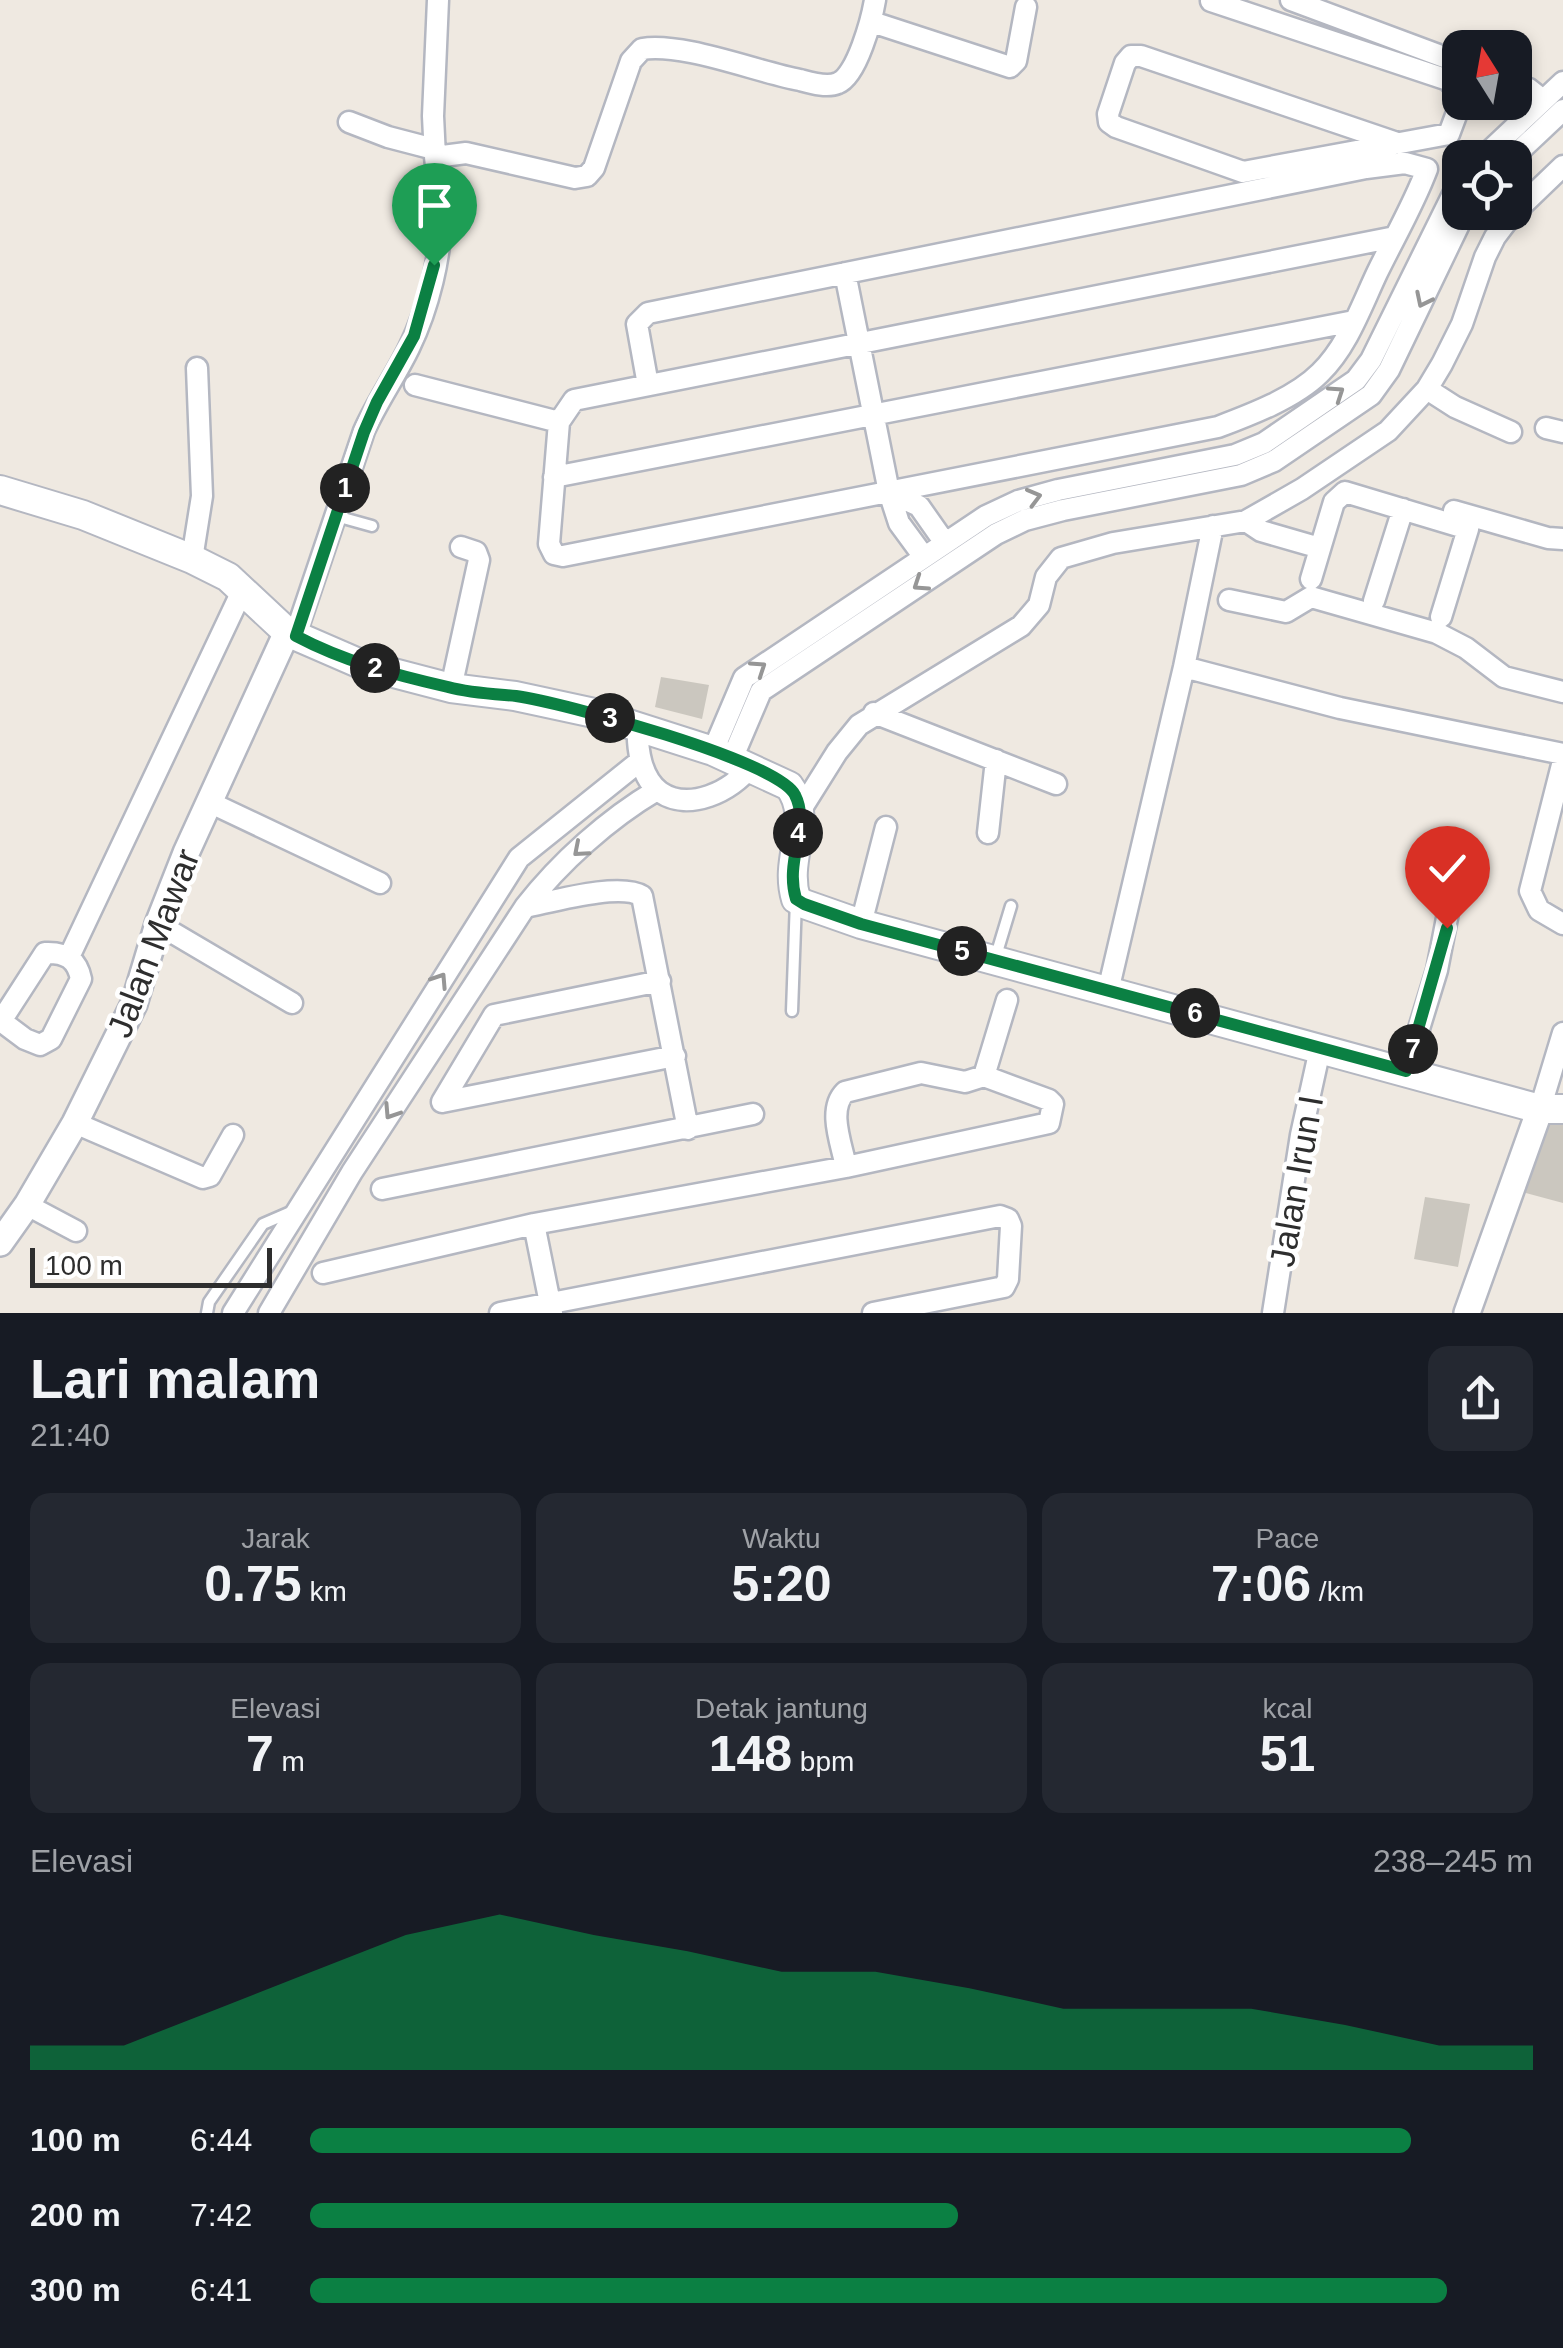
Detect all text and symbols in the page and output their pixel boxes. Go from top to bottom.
north arrow [1442,30,1532,120]
map controls [1442,30,1532,230]
button: locate [1442,140,1532,230]
pin [392,163,477,266]
icon: arrive [407,178,462,233]
one-way arrow [1415,290,1435,308]
one-way arrow [1326,387,1344,405]
pin: 1 [320,463,370,513]
text: 1 [337,472,353,503]
one-way arrow [1025,487,1042,508]
one-way arrow [913,572,931,591]
pin: 2 [350,643,400,693]
text: 2 [367,652,383,683]
one-way arrow [748,662,767,680]
pin: 3 [585,693,635,743]
text: 3 [602,702,618,733]
pin: 4 [773,808,823,858]
text: 4 [790,817,806,848]
pin [1405,826,1490,929]
one-way arrow [573,838,592,856]
icon: check [1420,841,1475,896]
street label: Jalan Mawar [99,843,207,1043]
pin: 5 [937,926,987,976]
text: 5 [954,935,970,966]
one-way arrow [428,973,447,991]
pin: 6 [1170,988,1220,1038]
text: 6 [1187,997,1203,1028]
pin: 7 [1388,1024,1438,1074]
text: 7 [1405,1033,1421,1064]
street label: Jalan Irun I [1262,1092,1330,1270]
one-way arrow [385,1102,404,1120]
scale bar [30,1243,272,1288]
text: 100 m [45,1250,123,1281]
button: share [1428,1346,1533,1451]
text: Lari malam [30,1348,320,1410]
text: 21:40 [30,1417,110,1453]
text: Jarak [241,1523,310,1554]
text: Waktu [742,1523,821,1554]
text: Pace [1256,1523,1319,1554]
text: 0.75 [204,1556,302,1612]
text: 5:20 [731,1556,832,1612]
text: 7:06 [1211,1556,1311,1612]
text: km [302,1576,347,1607]
text: /km [1311,1576,1364,1607]
text: Elevasi [230,1693,321,1724]
text: Detak jantung [695,1693,868,1724]
text: kcal [1263,1693,1312,1724]
text: 7 [246,1726,274,1782]
text: 148 [709,1726,792,1782]
text: 51 [1260,1726,1315,1782]
text: m [274,1746,305,1777]
text: bpm [792,1746,854,1777]
text: Elevasi [30,1843,133,1879]
text: 238–245 m [1373,1843,1533,1879]
text: 100 m [30,2122,121,2158]
text: 6:44 [190,2122,252,2158]
text: 200 m [30,2197,121,2233]
text: 7:42 [190,2197,252,2233]
text: 300 m [30,2272,121,2308]
text: 6:41 [190,2272,252,2308]

